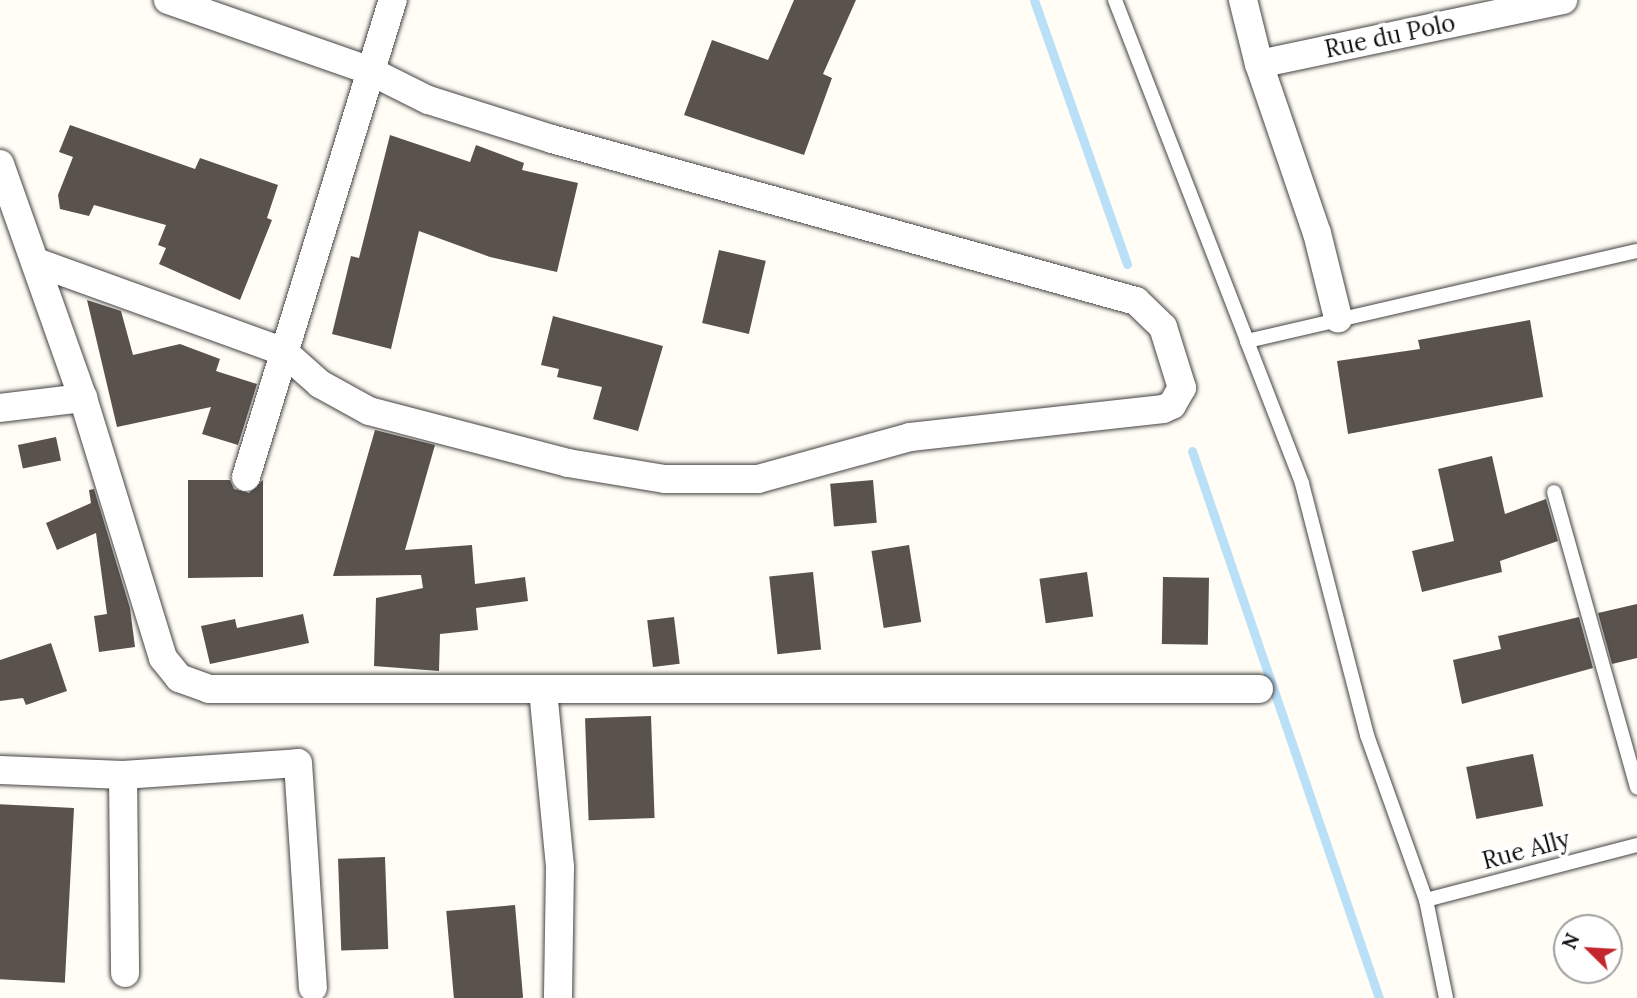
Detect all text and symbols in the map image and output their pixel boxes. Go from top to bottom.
street label: Rue du Polo [1322,8,1458,64]
street label: Rue Ally [1479,825,1573,875]
north arrow [1553,914,1623,984]
text: N [1557,930,1585,953]

